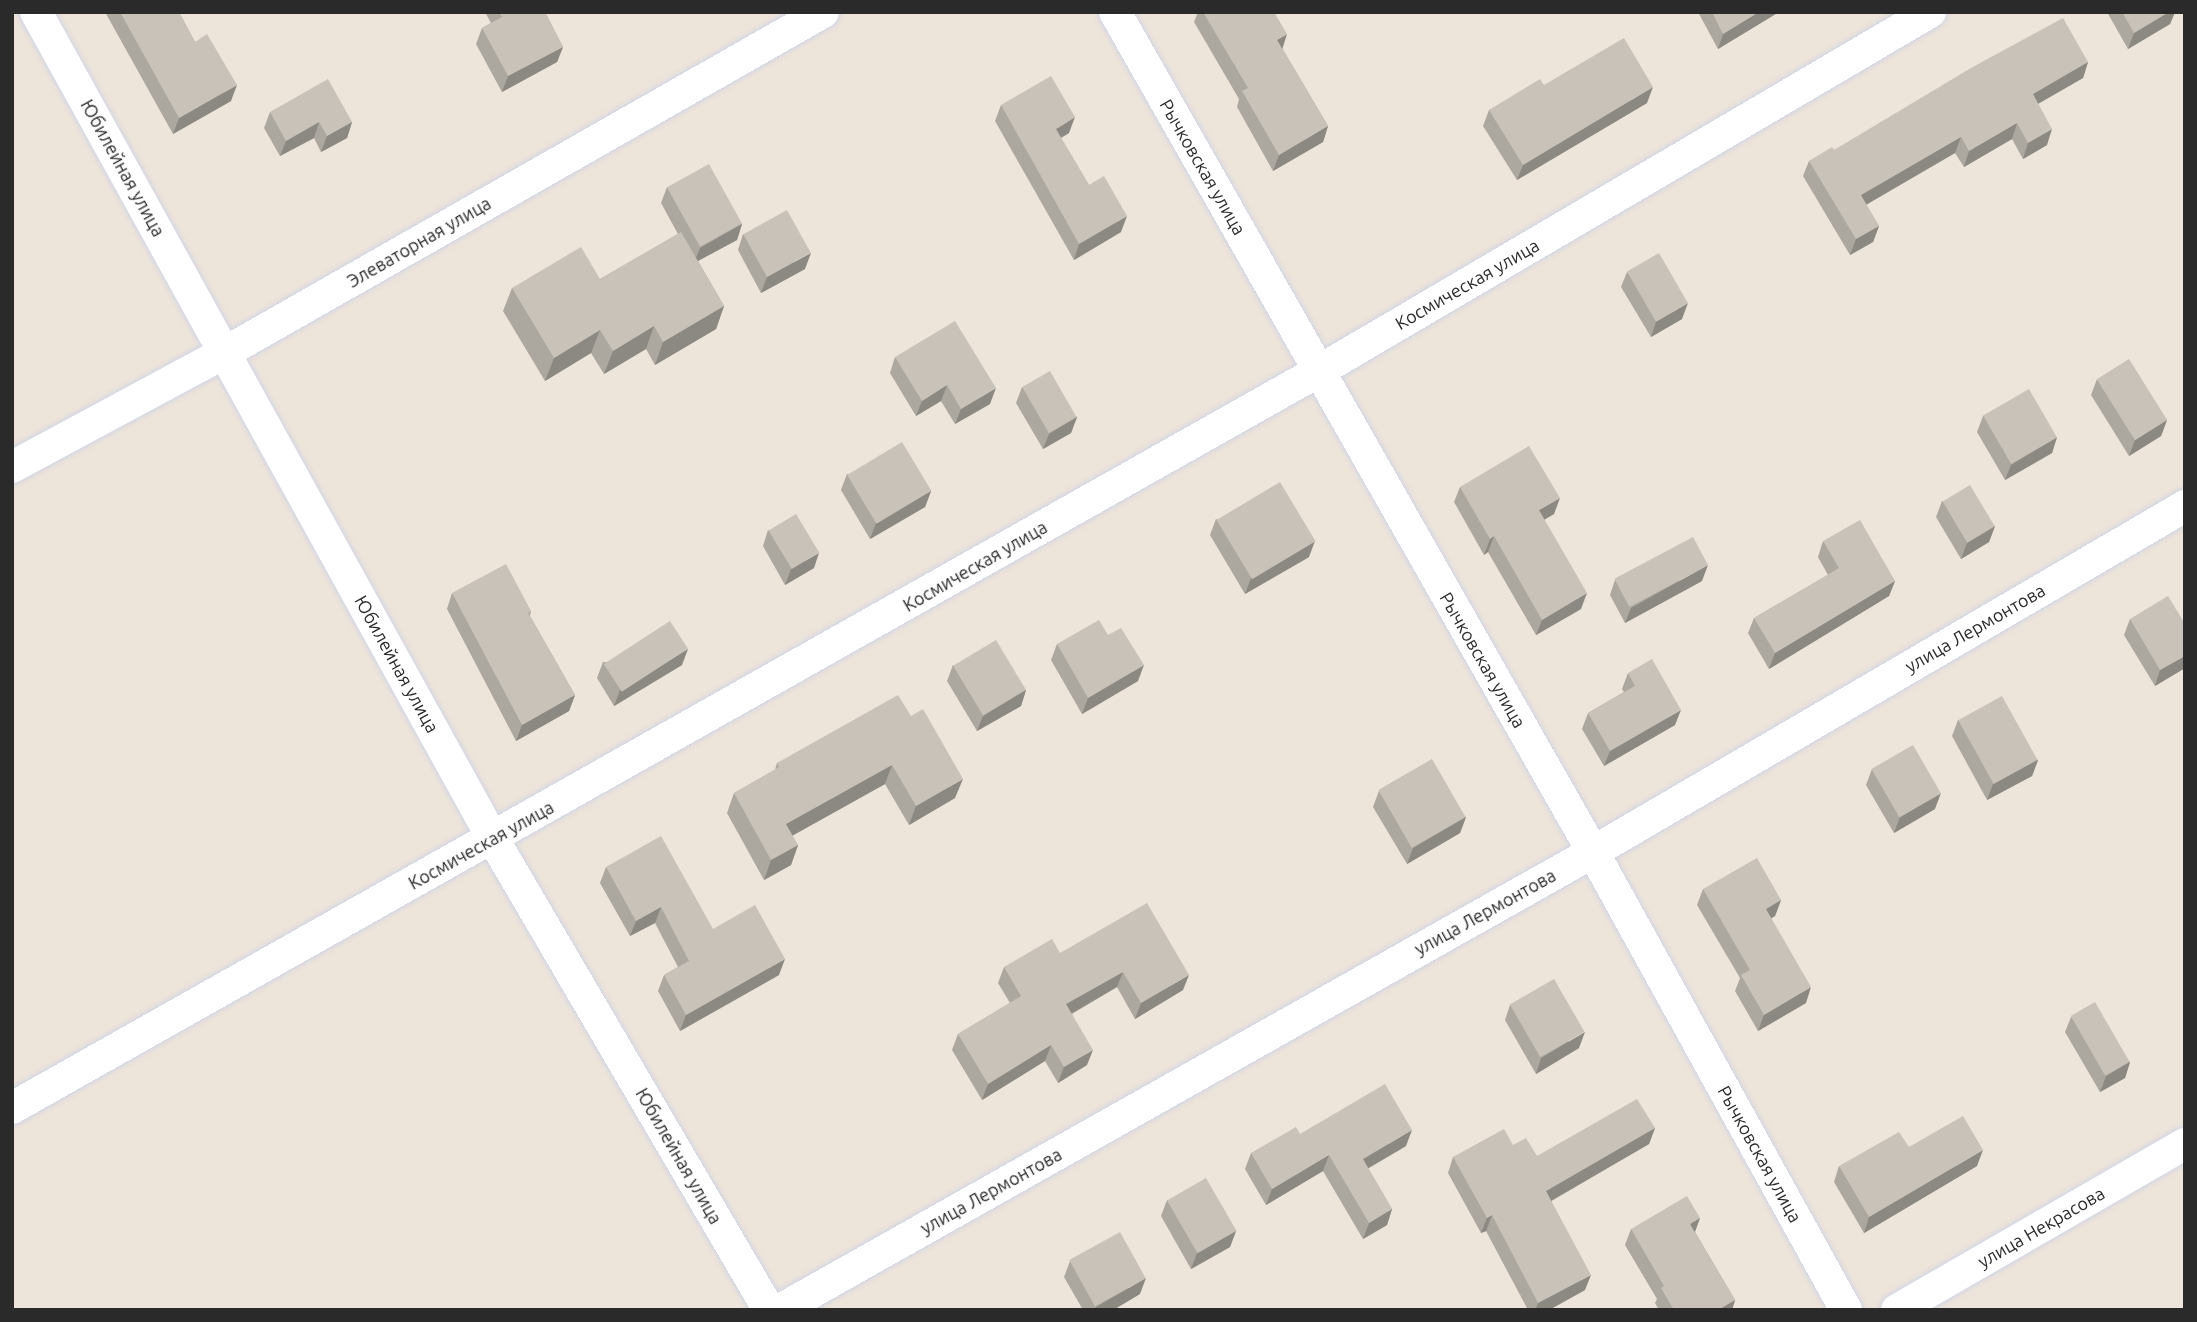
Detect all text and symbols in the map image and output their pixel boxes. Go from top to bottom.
street label: Рычковская улица [1155,95,1251,239]
street label: Юбилейная улица [76,96,170,240]
street label: Элеваторная улица [343,192,495,292]
street label: Космическая улица [1391,234,1543,334]
street label: Космическая улица [899,516,1051,616]
street label: улица Лермонтова [1901,579,2049,677]
street label: Рычковская улица [1435,588,1531,732]
street label: Юбилейная улица [350,592,444,736]
street label: Космическая улица [405,796,557,894]
street label: улица Лермонтова [1411,864,1559,960]
street label: Рычковская улица [1713,1082,1807,1226]
street label: Юбилейная улица [631,1084,727,1228]
street label: улица Лермонтова [917,1143,1065,1239]
street label: улица Некрасова [1974,1182,2108,1272]

